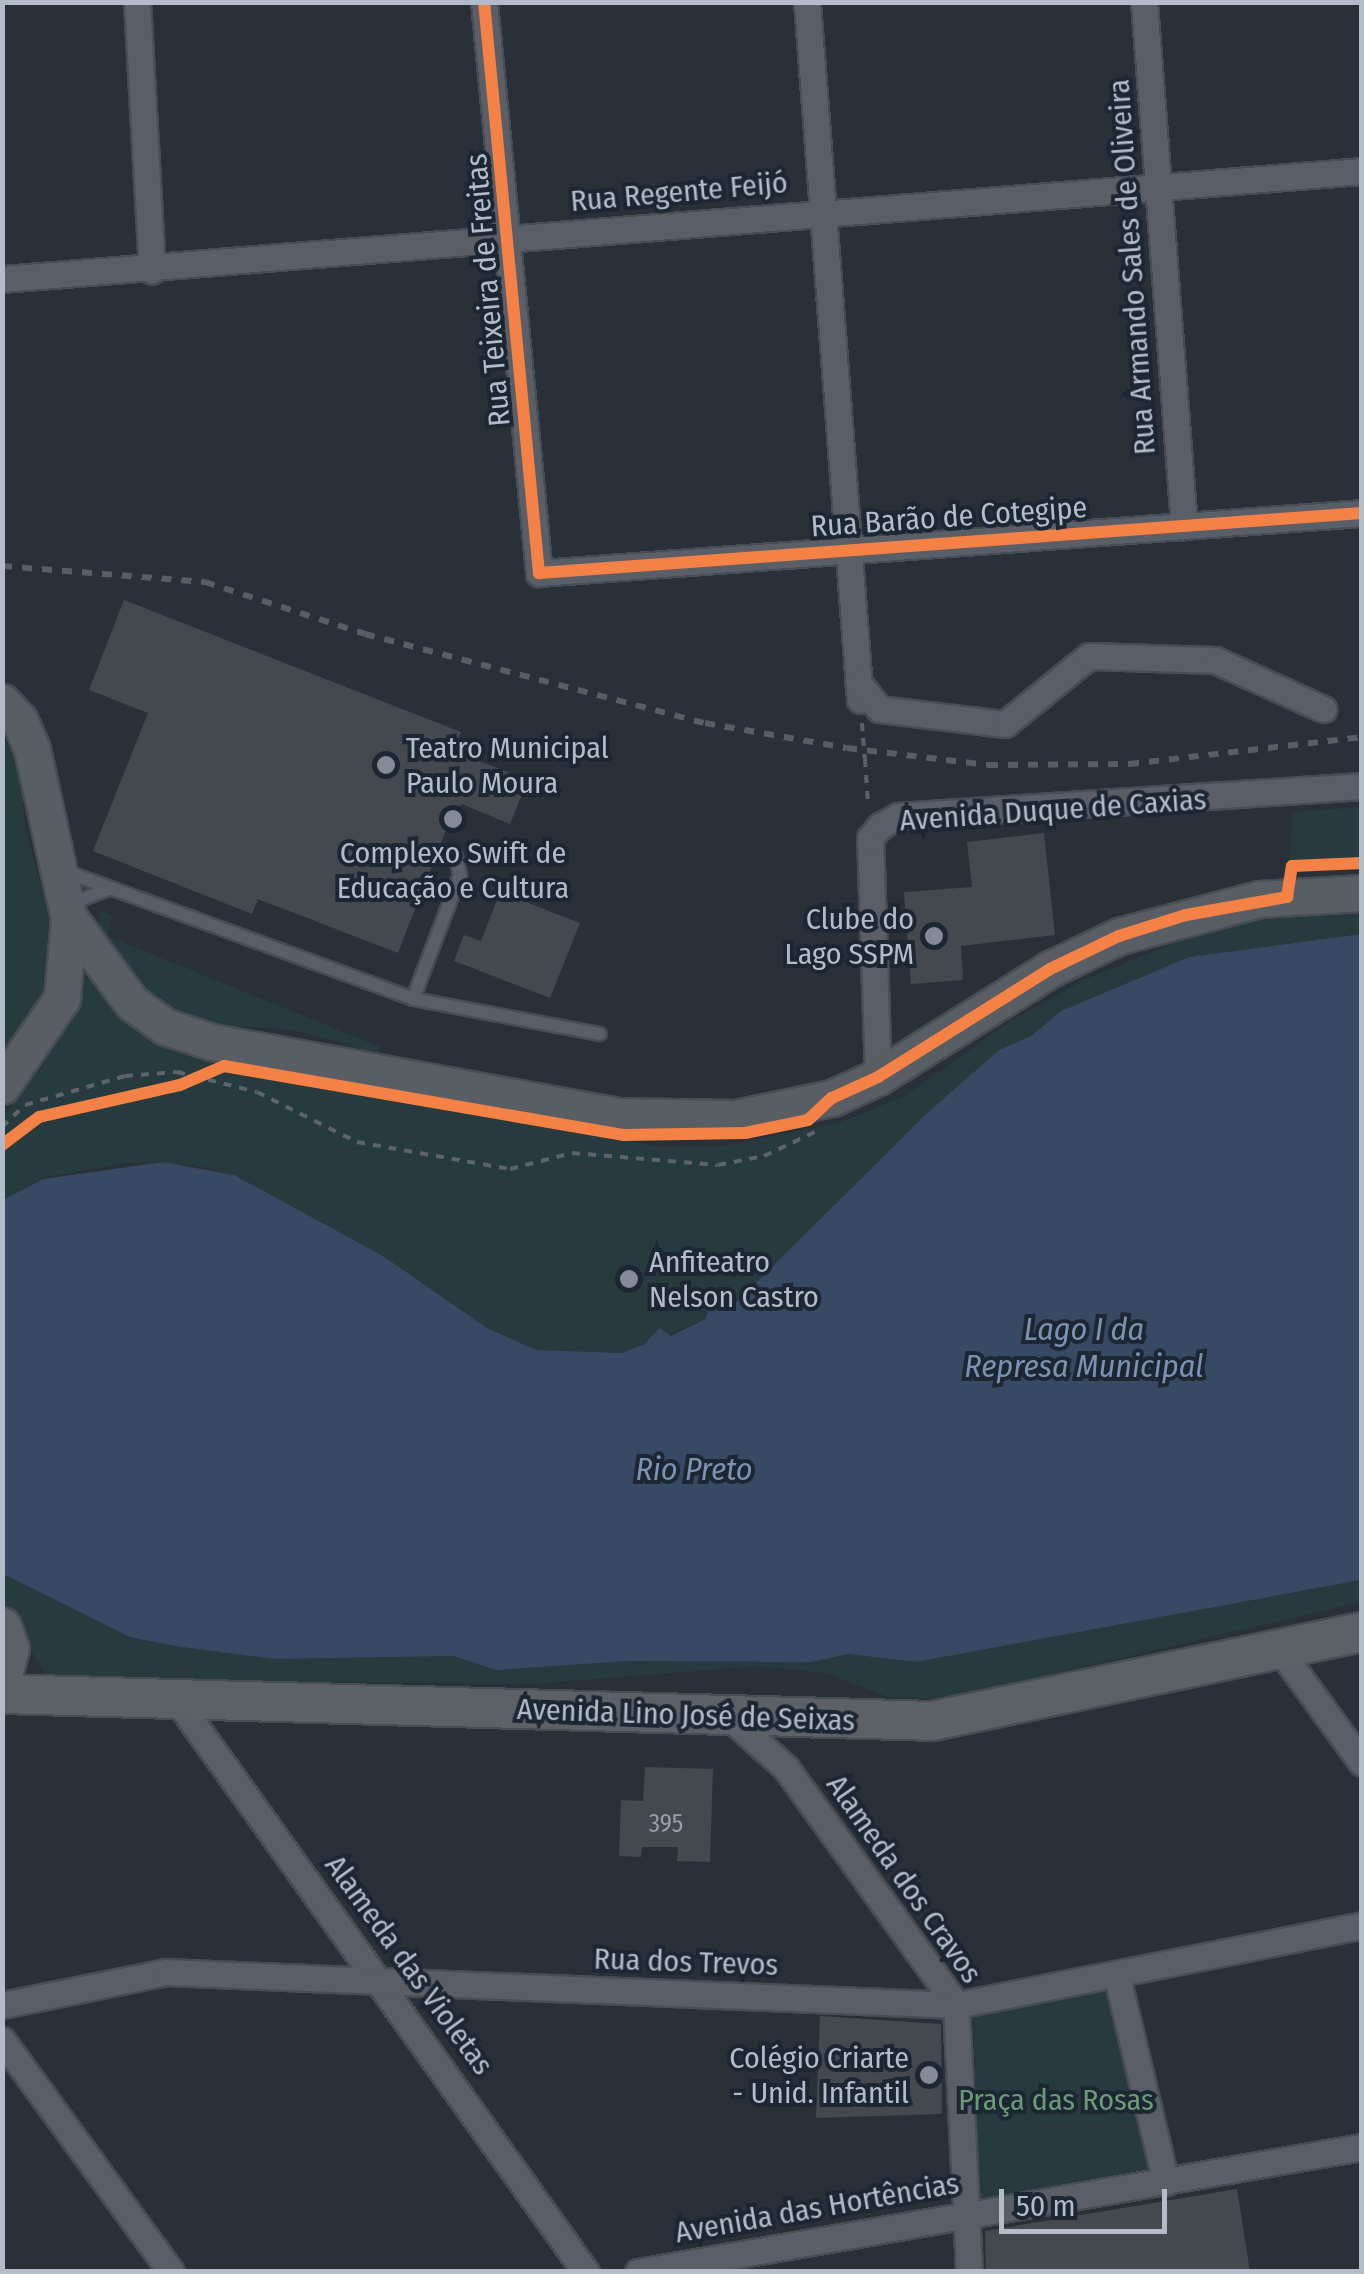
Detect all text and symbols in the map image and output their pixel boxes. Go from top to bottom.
street label: Rua Armando Sales de Oliveira [1101,78,1163,456]
street label: Rua Teixeira de Freitas [458,152,518,428]
street label: Rua Regente Feijó [569,165,789,219]
street label: Rua Barão de Cotegipe [810,489,1088,545]
place label: Teatro Municipal Paulo Moura [406,730,609,800]
marker: Teatro Municipal Paulo Moura [375,754,397,776]
street label: Avenida Duque de Caxias [898,781,1208,839]
marker: Complexo Swift de Educação e Cultura [442,808,464,830]
place label: Complexo Swift de Educação e Cultura [337,835,569,906]
place label: Clube do Lago SSPM [785,901,914,972]
marker: Clube do Lago SSPM [923,925,945,947]
place label: Anfiteatro Nelson Castro [649,1244,819,1314]
marker: Anfiteatro Nelson Castro [618,1268,640,1290]
water label: Lago I da Represa Municipal [964,1311,1204,1386]
water label: Rio Preto [635,1450,753,1488]
street label: Avenida Lino José de Seixas [516,1691,856,1739]
street label: Alameda dos Cravos [819,1768,989,1990]
house number: 395 [649,1809,683,1839]
street label: Alameda das Violetas [317,1848,501,2082]
street label: Rua dos Trevos [593,1941,779,1983]
place label: Colégio Criarte - Unid. Infantil [729,2040,909,2110]
marker: Colégio Criarte - Unid. Infantil [918,2064,940,2086]
park label: Praça das Rosas [958,2082,1154,2118]
street label: Avenida das Hortências [672,2165,962,2251]
scale bar [1004,2169,1172,2231]
text: 50 m [1016,2188,1076,2224]

